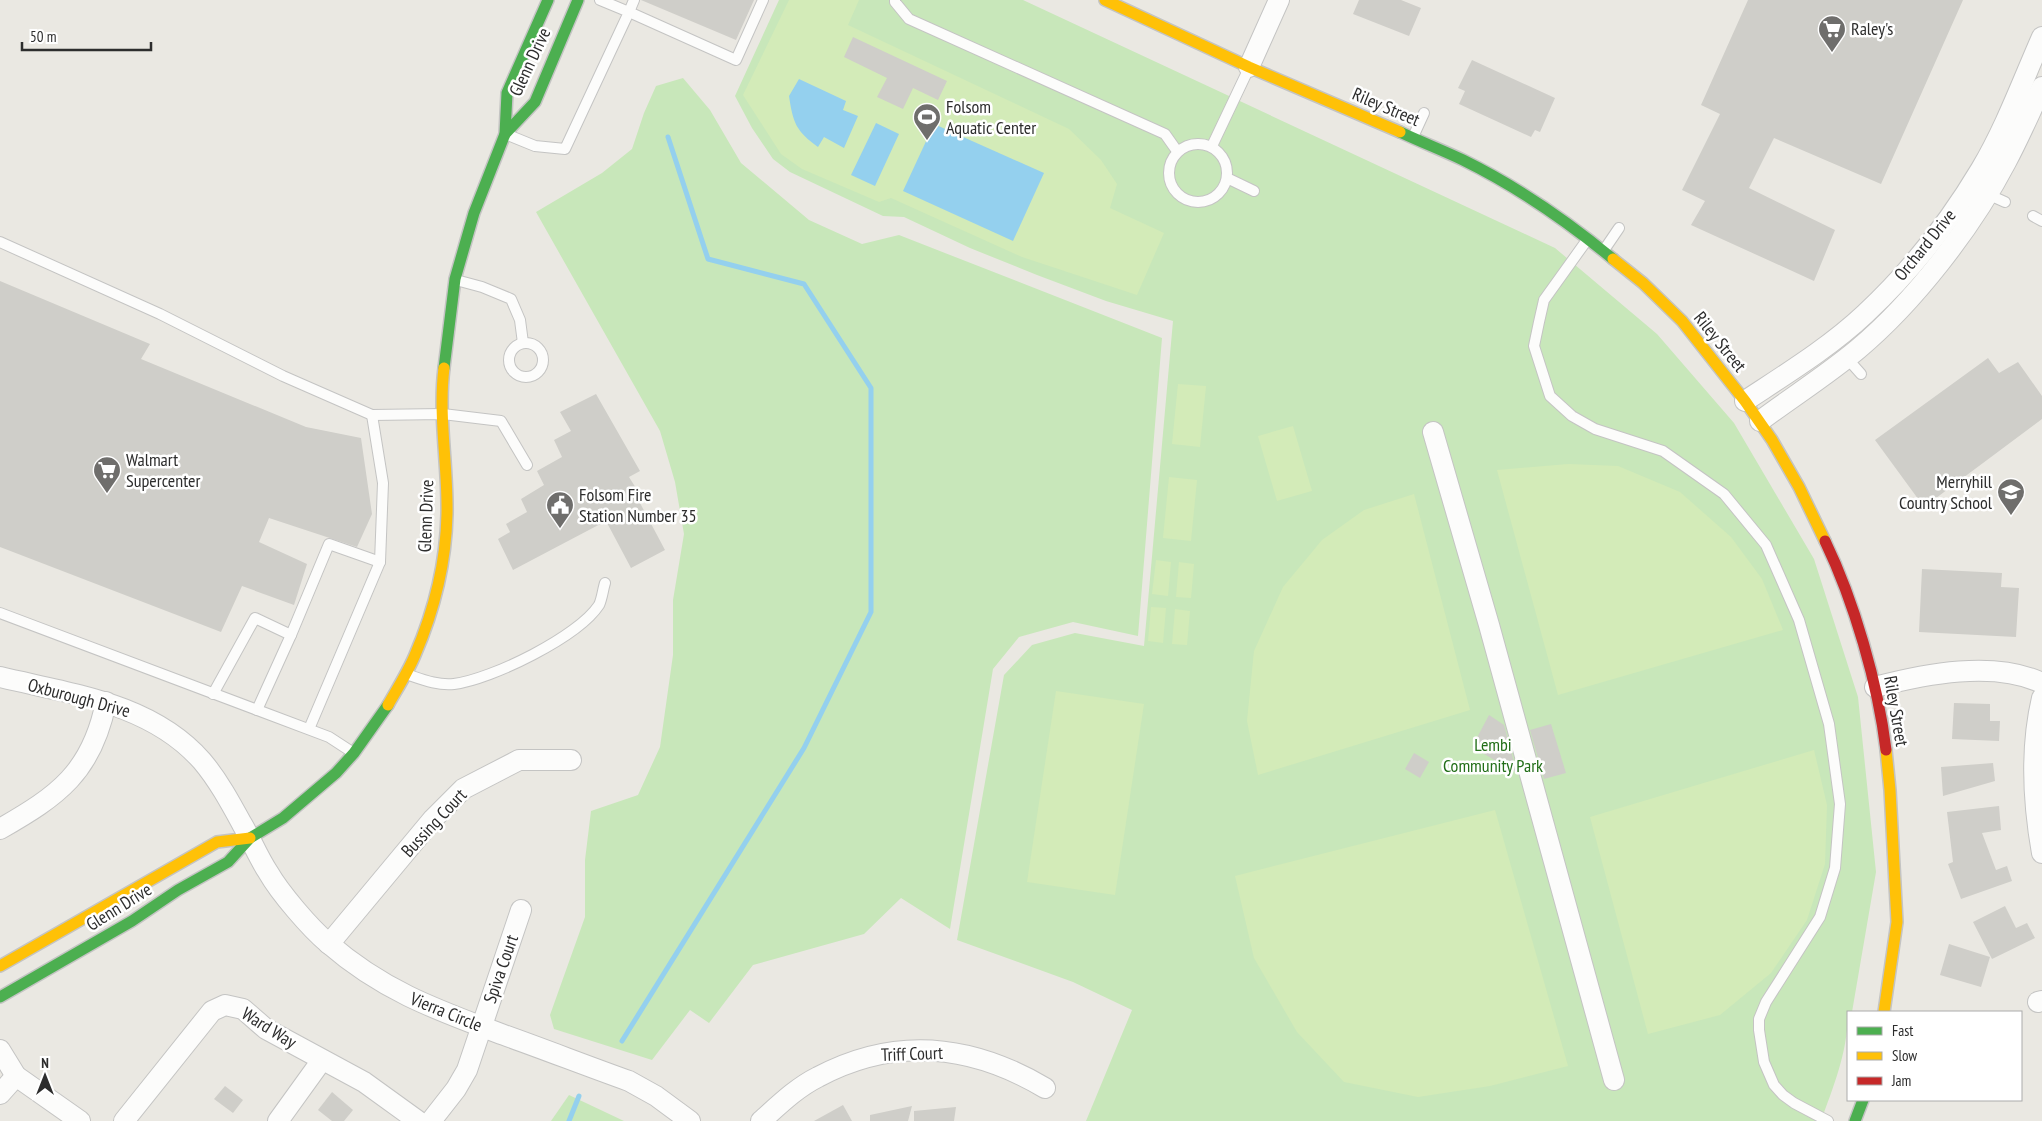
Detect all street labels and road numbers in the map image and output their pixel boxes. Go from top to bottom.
street label: Glenn Drive [504,24,555,100]
street label: Riley Street [1349,82,1423,131]
street label: Orchard Drive [1889,204,1960,285]
street label: Riley Street [1689,307,1752,377]
street label: Glenn Drive [413,479,438,553]
street label: Oxburough Drive [25,673,133,722]
street label: Riley Street [1879,674,1914,748]
street label: Bussing Court [396,784,471,862]
street label: Glenn Drive [82,878,156,936]
street label: Spiva Court [478,931,523,1006]
street label: Vierra Circle [406,986,486,1036]
street label: Ward Way [238,1002,301,1053]
street label: Triff Court [881,1041,943,1066]

